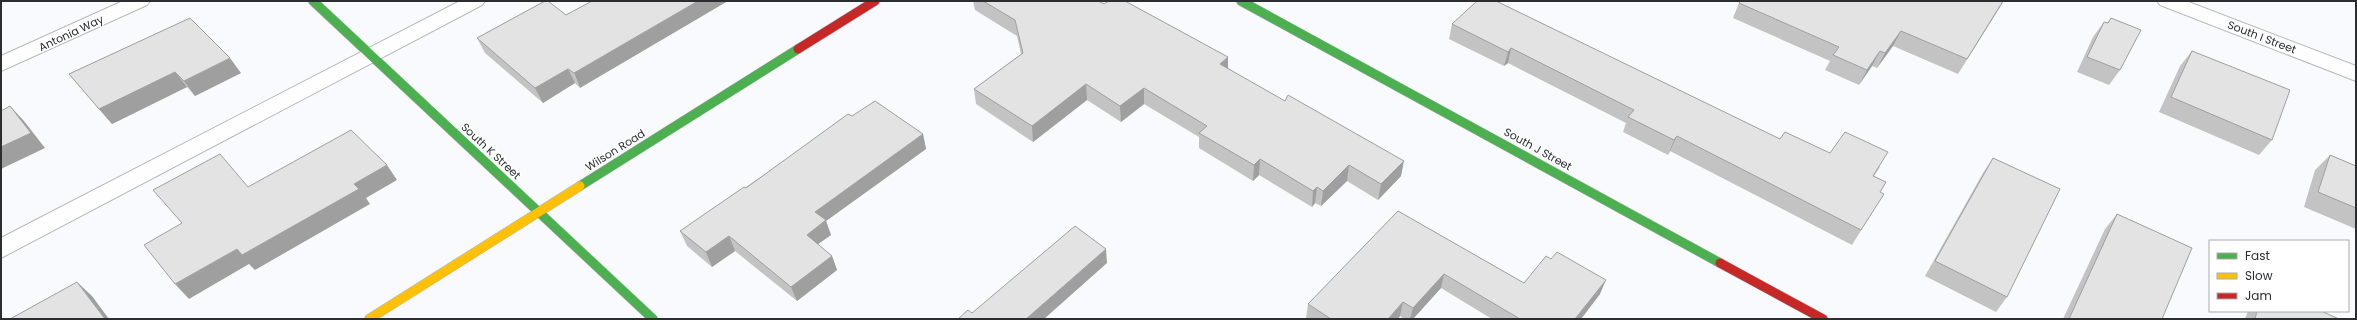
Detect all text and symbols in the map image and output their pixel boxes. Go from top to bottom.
street label: Antonia Way [36,11,107,55]
street label: South I Street [2225,17,2299,57]
street label: South K Street [458,119,524,183]
street label: South J Street [1501,124,1575,174]
street label: Wilson Road [582,125,648,175]
legend [2209,240,2349,312]
text: Fast [2245,247,2270,264]
text: Slow [2245,267,2273,284]
text: Jam [2245,287,2272,304]

